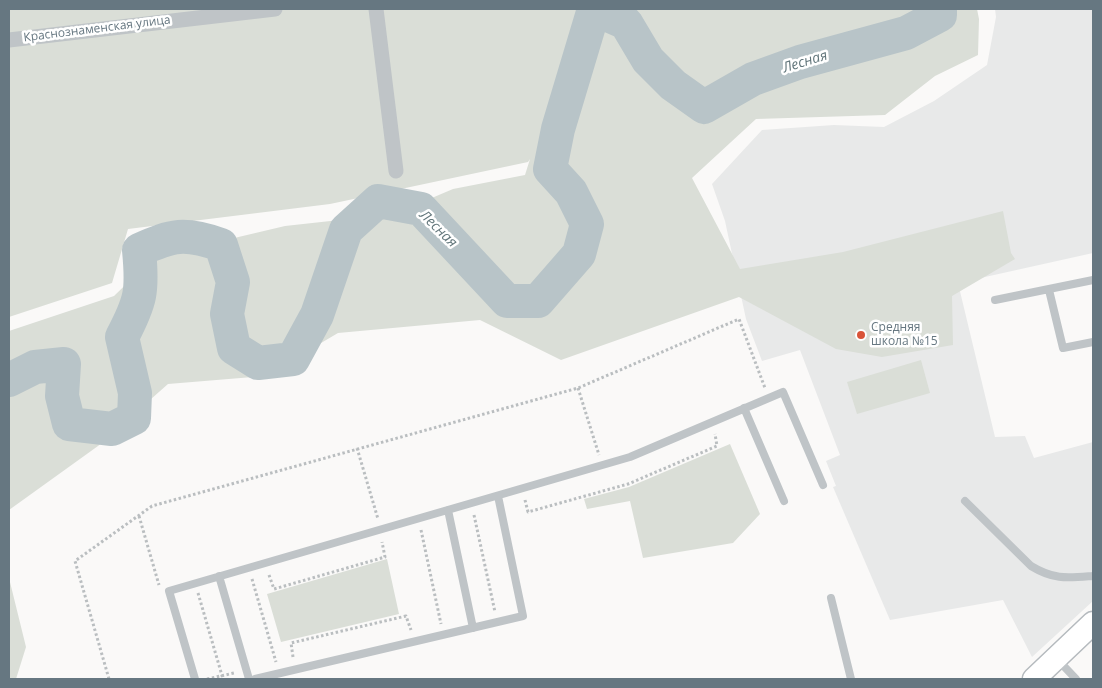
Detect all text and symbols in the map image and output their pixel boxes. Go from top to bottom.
street label: Краснознаменская улица [23,13,171,45]
water label: Лесная [781,47,829,77]
water label: Лесная [416,207,460,251]
place label: Средняя школа №15 [871,321,938,349]
marker: Средняя школа №15 [855,329,867,341]

